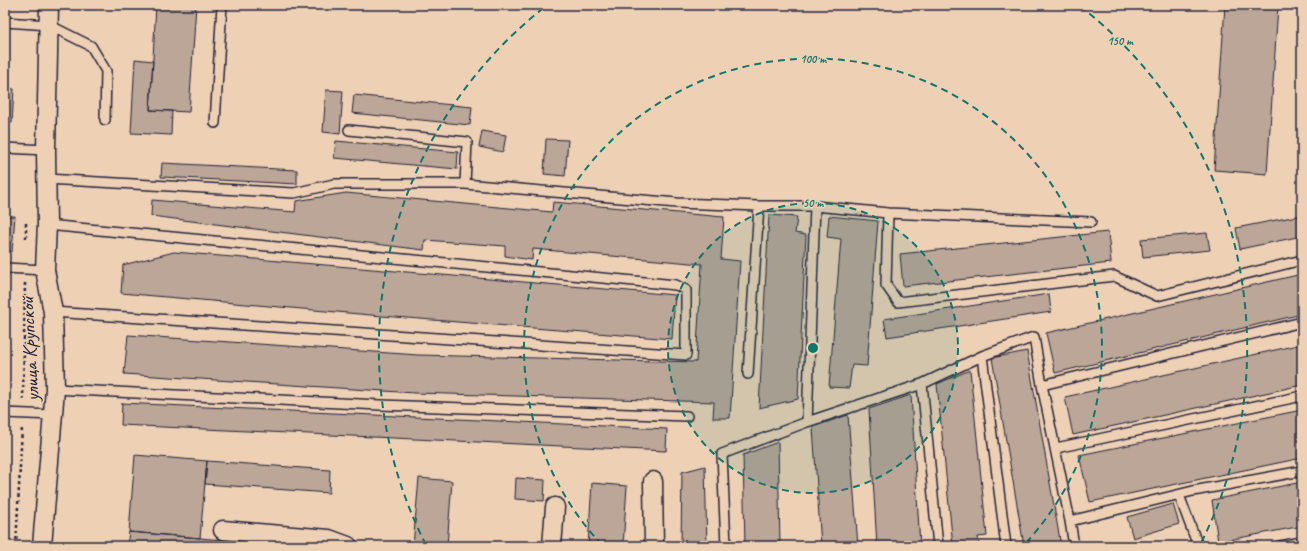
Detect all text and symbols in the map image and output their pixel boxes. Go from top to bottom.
text: 150 m [1107,33,1134,49]
text: 100 m [800,51,827,67]
text: 50 m [803,195,824,211]
street label: улица Крупской [14,294,45,403]
centre of rings [806,341,820,355]

